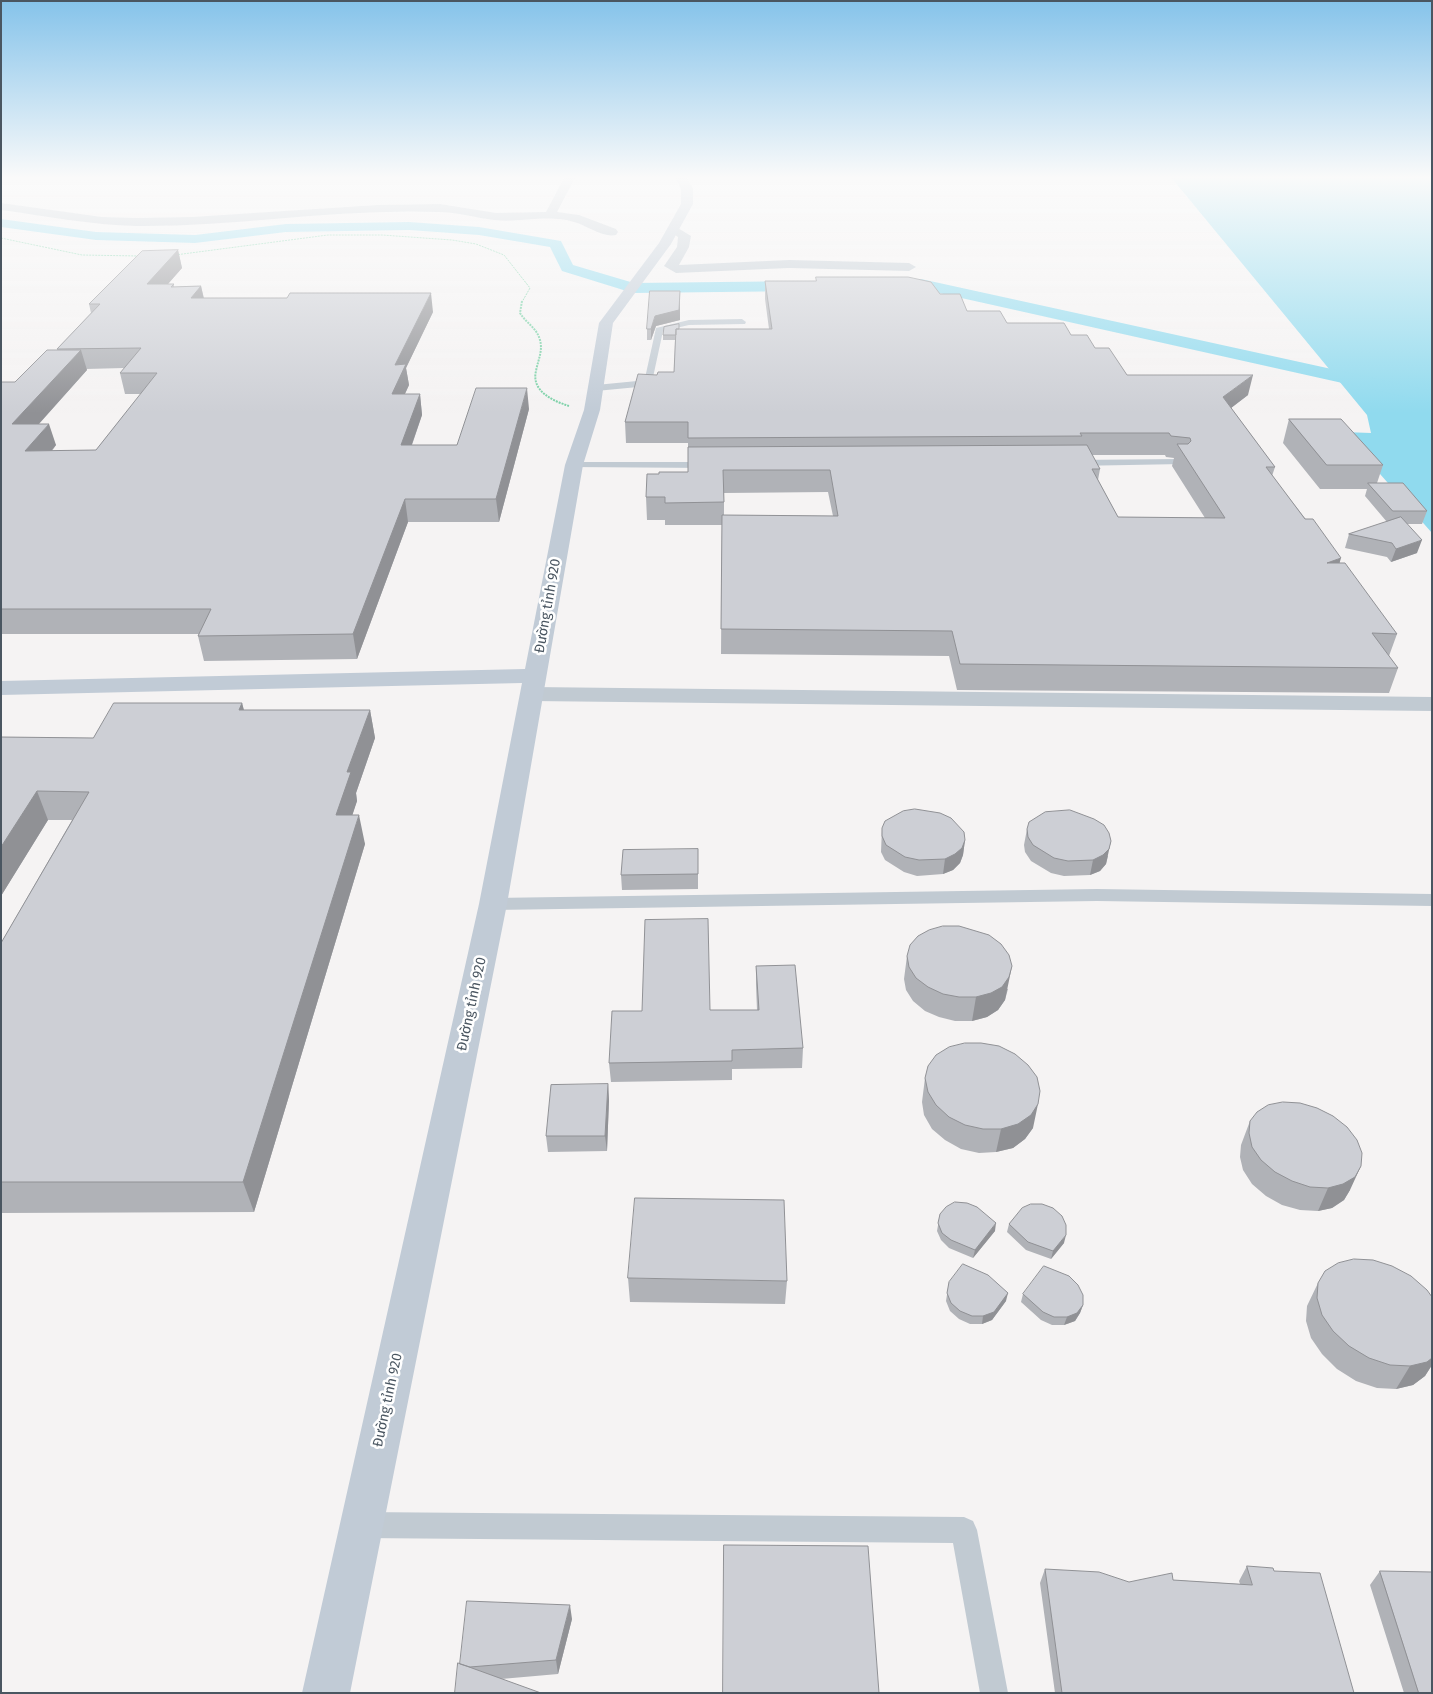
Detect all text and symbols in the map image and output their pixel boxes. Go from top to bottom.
street label: Đường tỉnh 920 [531,557,565,655]
street label: Đường tỉnh 920 [454,955,490,1053]
street label: Đường tỉnh 920 [370,1351,406,1449]

